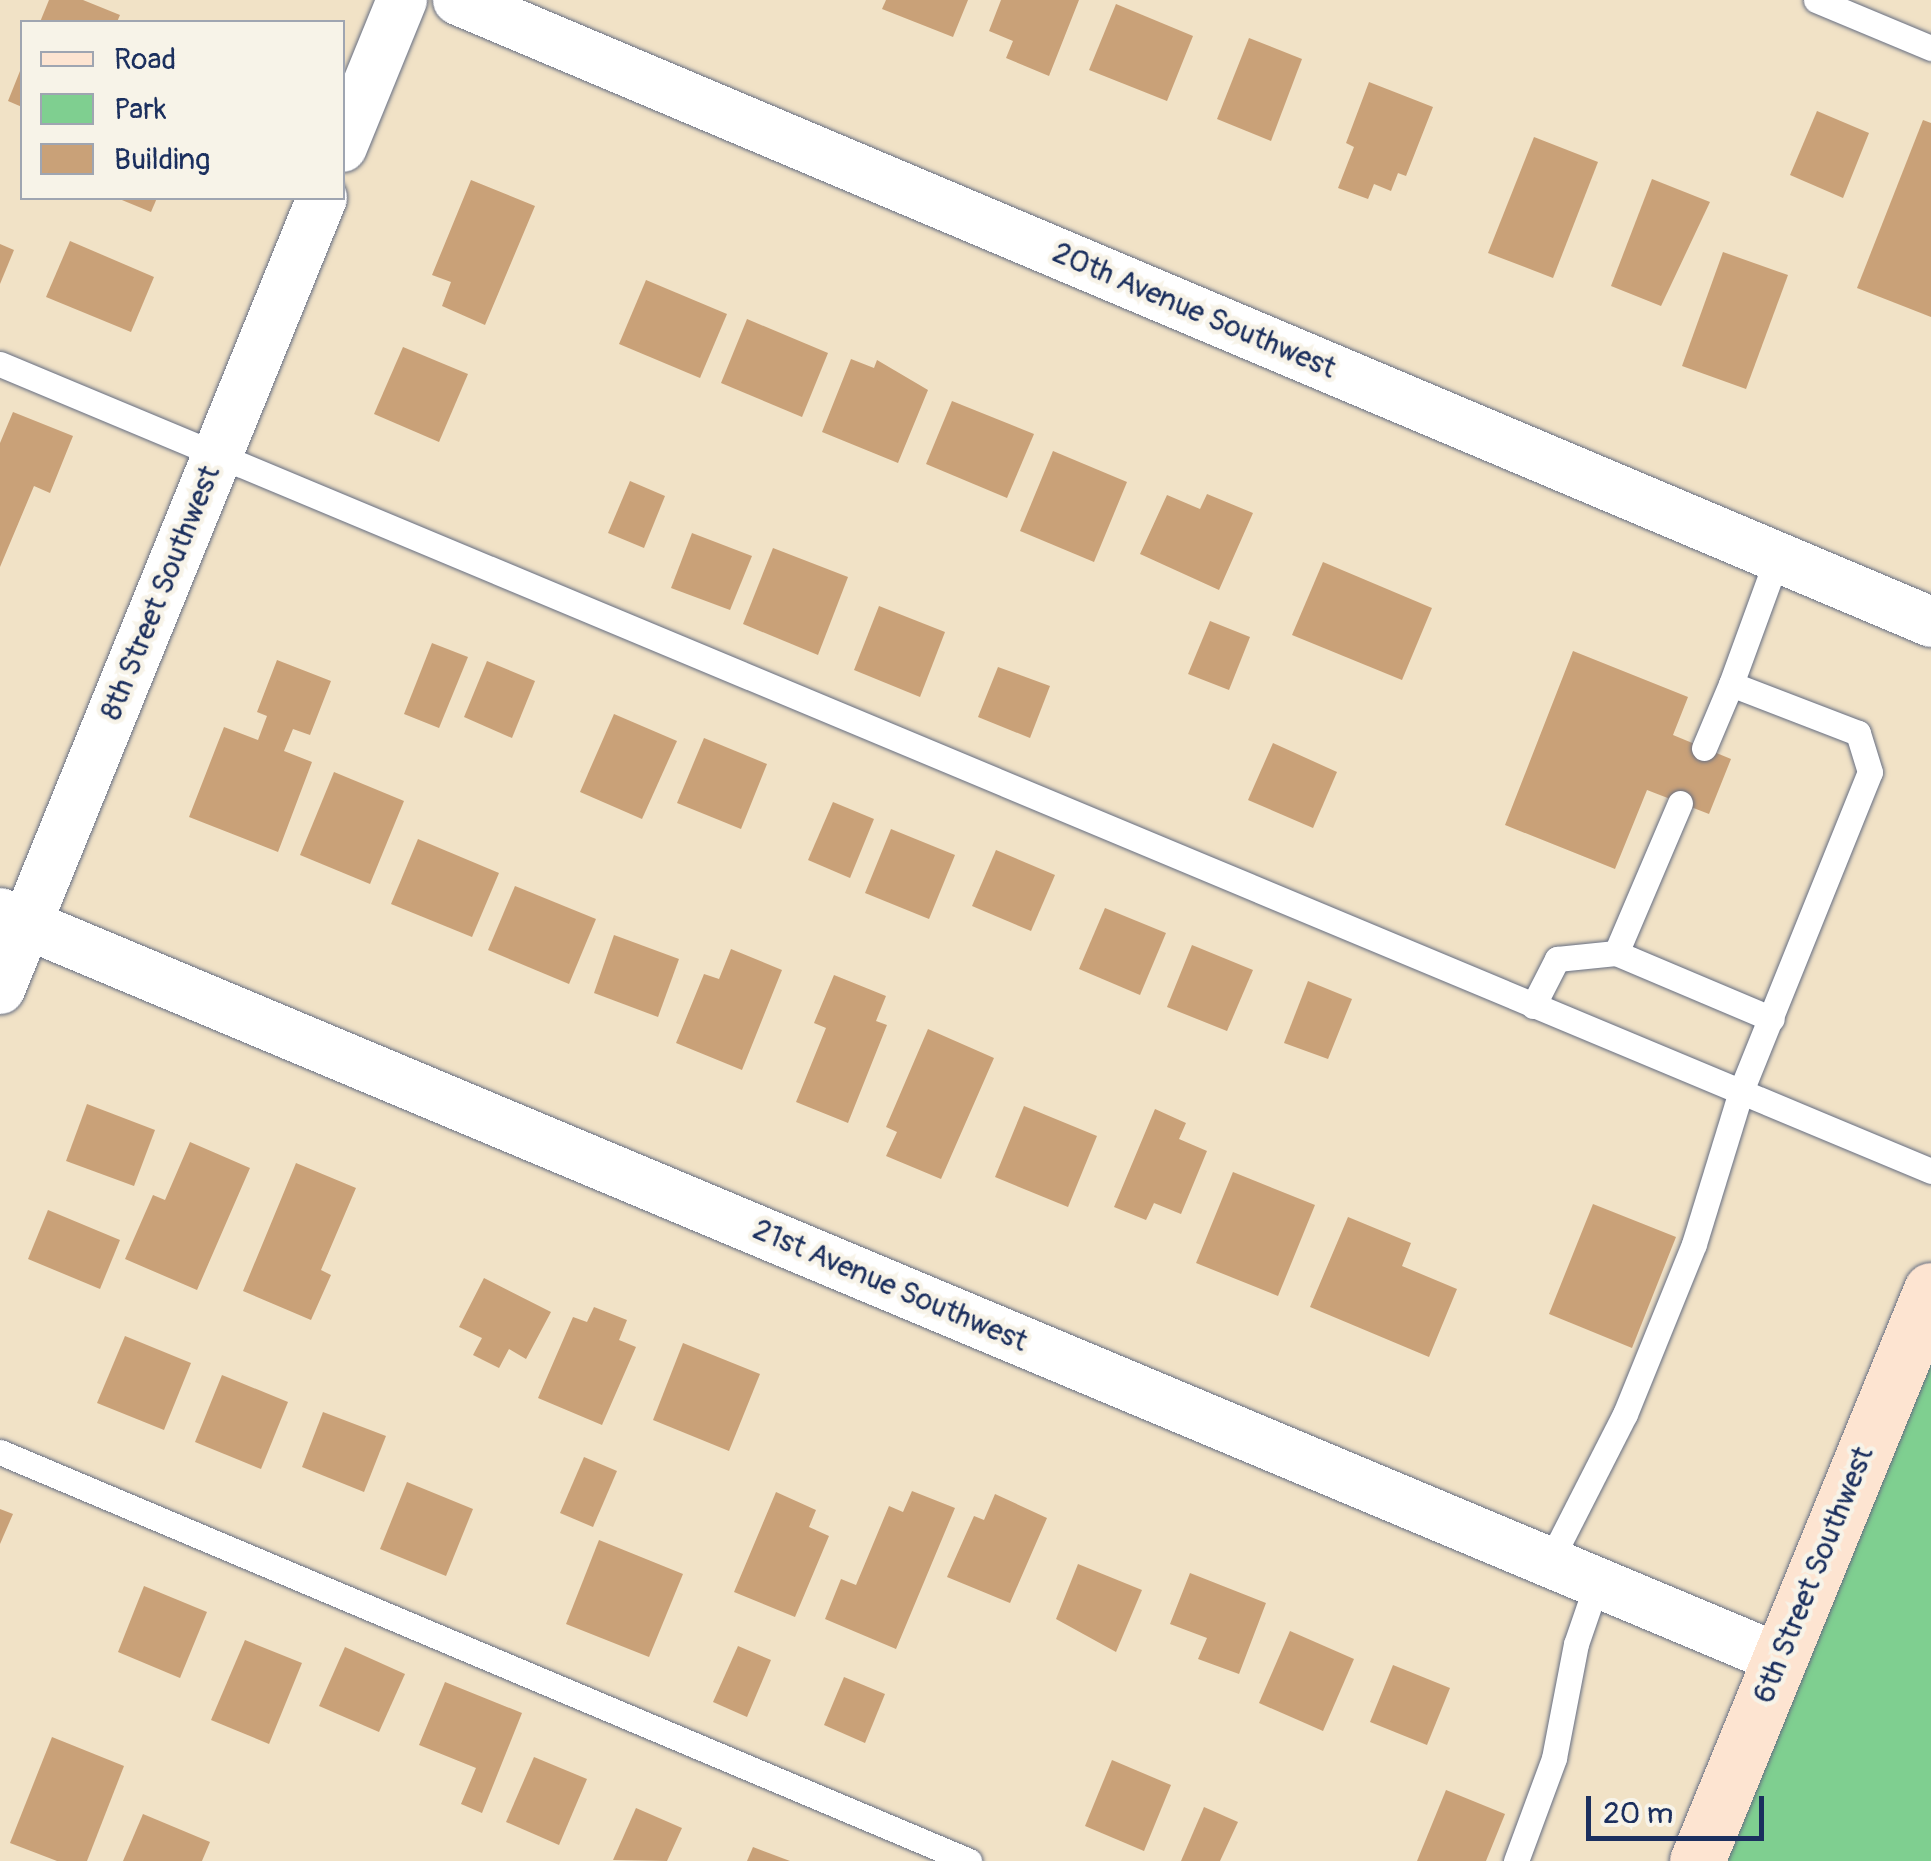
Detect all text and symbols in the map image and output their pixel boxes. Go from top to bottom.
legend [20,20,345,200]
text: Road [114,41,176,78]
text: Park [114,91,167,128]
text: Building [114,141,210,178]
street label: 20th Avenue Southwest [1047,235,1341,387]
street label: 8th Street Southwest [94,461,228,725]
street label: 21st Avenue Southwest [747,1212,1033,1360]
street label: 6th Street Southwest [1746,1442,1882,1708]
scale bar [1591,1776,1768,1838]
text: 20 m [1603,1795,1673,1832]

